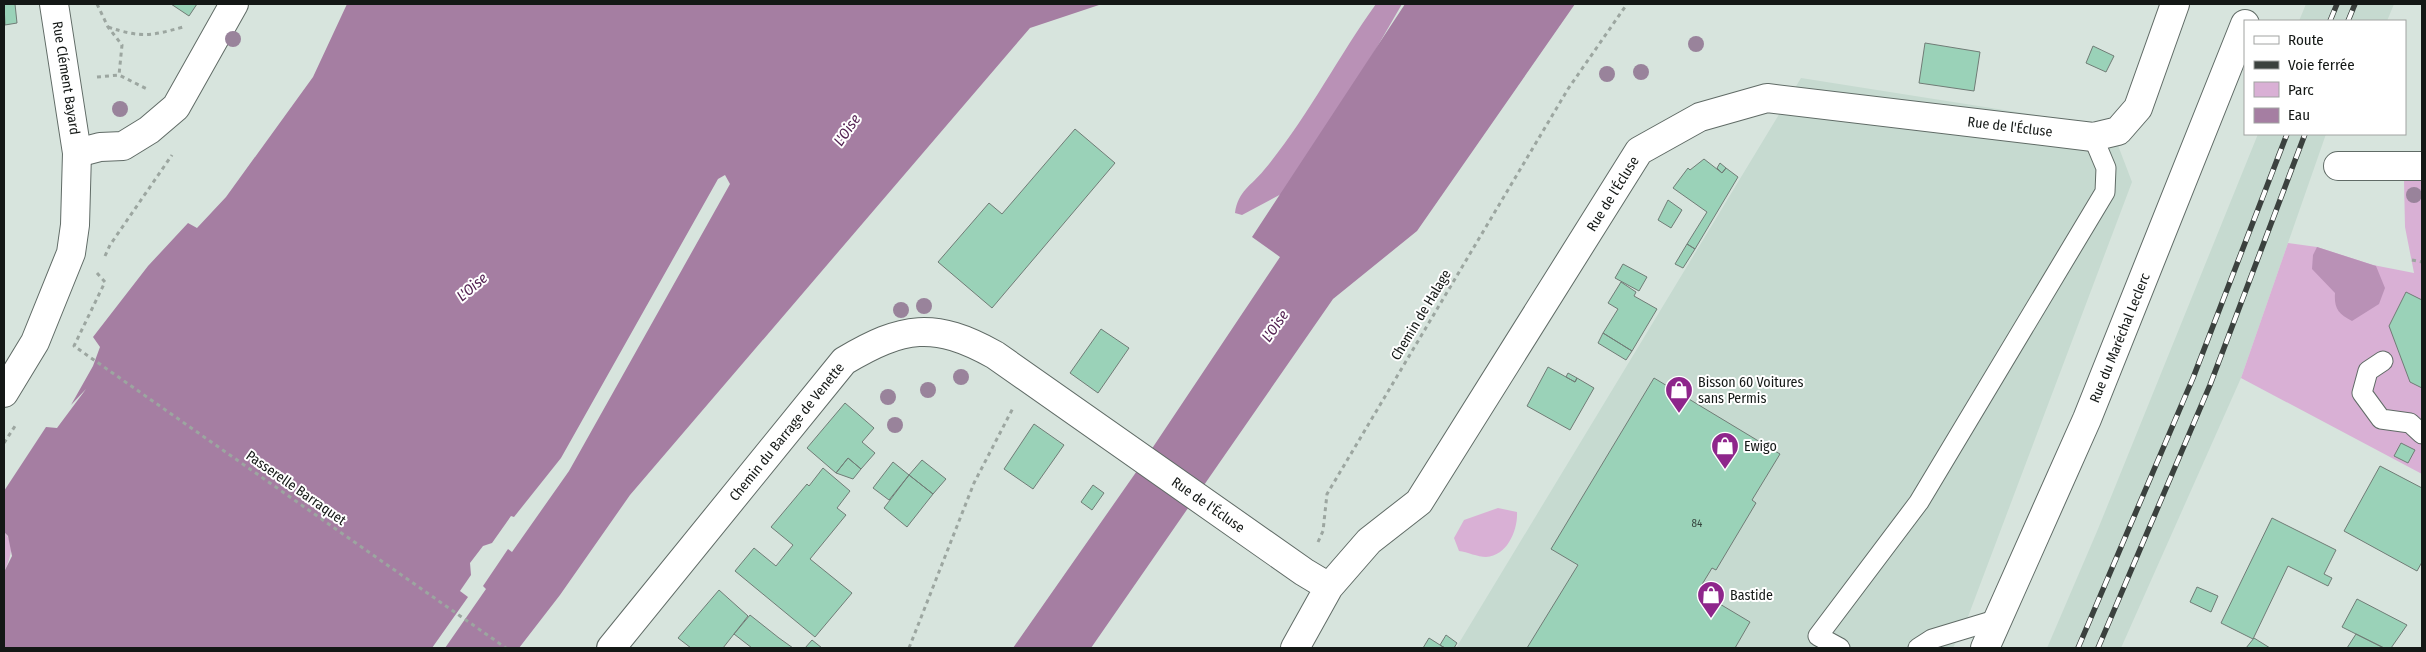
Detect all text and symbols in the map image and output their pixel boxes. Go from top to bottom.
street label: Rue Clément Bayard [49,20,83,136]
legend [2244,20,2406,135]
text: Route [2288,31,2324,49]
text: Voie ferrée [2288,56,2355,74]
text: Parc [2288,81,2314,99]
text: Eau [2288,106,2310,124]
water label: L'Oise [830,111,864,149]
street label: Rue de l'Écluse [1967,112,2054,141]
street label: Rue de l'Écluse [1582,153,1643,235]
street label: Chemin de Halage [1387,267,1455,363]
water label: L'Oise [453,269,491,305]
street label: Rue du Maréchal Leclerc [2086,271,2154,405]
water label: L'Oise [1258,307,1292,345]
street label: Chemin du Barrage de Venette [726,359,848,505]
place label: Bisson 60 Voitures sans Permis [1698,374,1804,407]
shop icon: Bisson 60 Voitures sans Permis [1664,375,1694,414]
shop icon: Ewigo [1710,431,1740,470]
place label: Ewigo [1744,438,1777,455]
street label: Passerelle Barraquet [243,447,350,529]
street label: Rue de l'Écluse [1168,473,1248,536]
house number: 84 [1692,517,1703,530]
shop icon: Bastide [1696,580,1726,619]
place label: Bastide [1730,587,1773,604]

